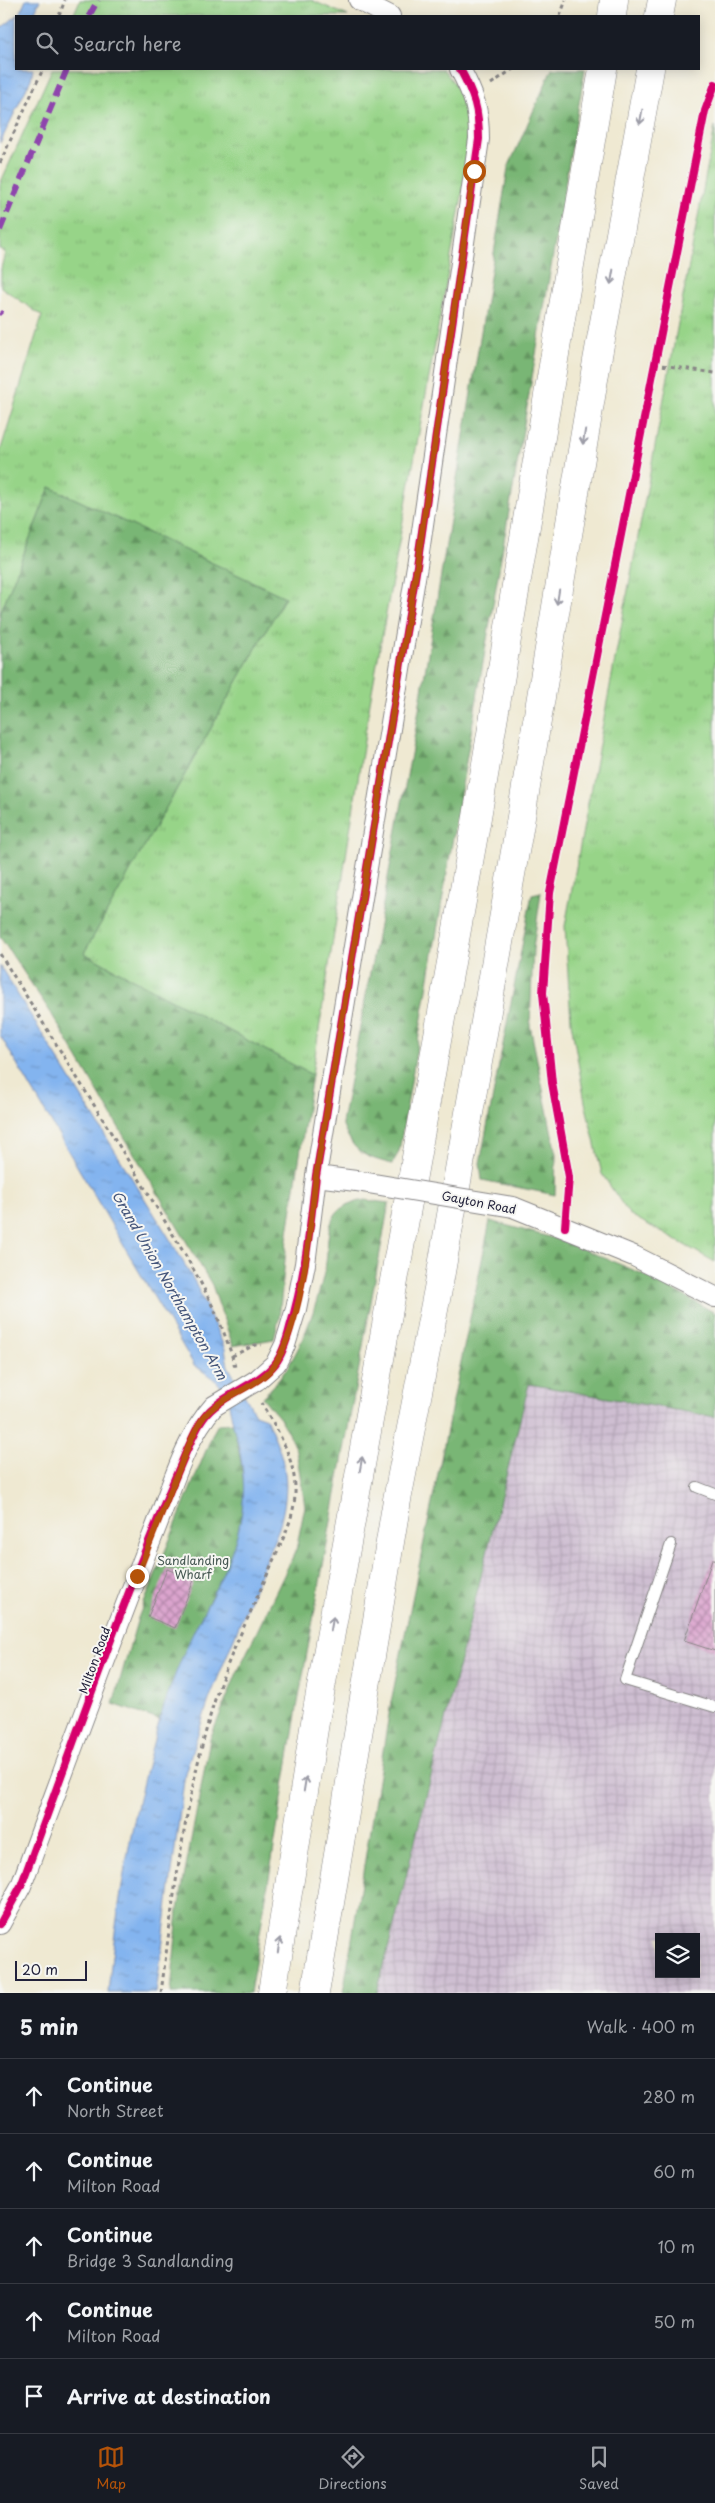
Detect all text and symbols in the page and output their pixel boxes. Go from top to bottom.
search box [15,15,700,70]
icon: search [33,29,61,57]
text: Search here [73,29,182,57]
one-way arrow [636,108,646,124]
route start [463,160,486,183]
one-way arrow [607,268,617,284]
one-way arrow [579,428,589,444]
one-way arrow [552,589,562,605]
water label: Grand Union Northampton Arm [107,1186,233,1384]
street label: Gayton Road [440,1186,518,1218]
one-way arrow [357,1457,367,1473]
park label: Sandlanding Wharf [157,1551,229,1583]
route end [126,1565,149,1588]
one-way arrow [328,1617,338,1633]
street label: Milton Road [74,1624,114,1696]
one-way arrow [300,1777,310,1793]
map controls [655,1933,700,1978]
button: layers [655,1933,700,1978]
one-way arrow [275,1937,285,1953]
scale bar [15,1958,88,1981]
text: 20 m [22,1959,58,1980]
text: 5 min [20,2010,78,2042]
text: Walk · 400 m [587,2014,695,2038]
text: Continue [67,2070,153,2098]
icon: ahead [20,2082,48,2110]
text: 280 m [643,2084,695,2108]
text: North Street [67,2098,164,2122]
text: Continue [67,2145,153,2173]
icon: ahead [20,2157,48,2185]
text: 60 m [653,2159,695,2183]
text: Milton Road [67,2173,161,2197]
text: Continue [67,2220,153,2248]
icon: ahead [20,2232,48,2260]
text: 10 m [658,2234,695,2258]
text: Bridge 3 Sandlanding [67,2248,234,2272]
text: Continue [67,2295,153,2323]
icon: ahead [20,2307,48,2335]
text: 50 m [654,2309,695,2333]
text: Milton Road [67,2323,161,2347]
icon: arrive [20,2382,48,2410]
text: Arrive at destination [67,2382,271,2410]
tab: Map [96,2443,126,2494]
tab: Directions [319,2443,387,2494]
tab: Saved [579,2443,619,2494]

